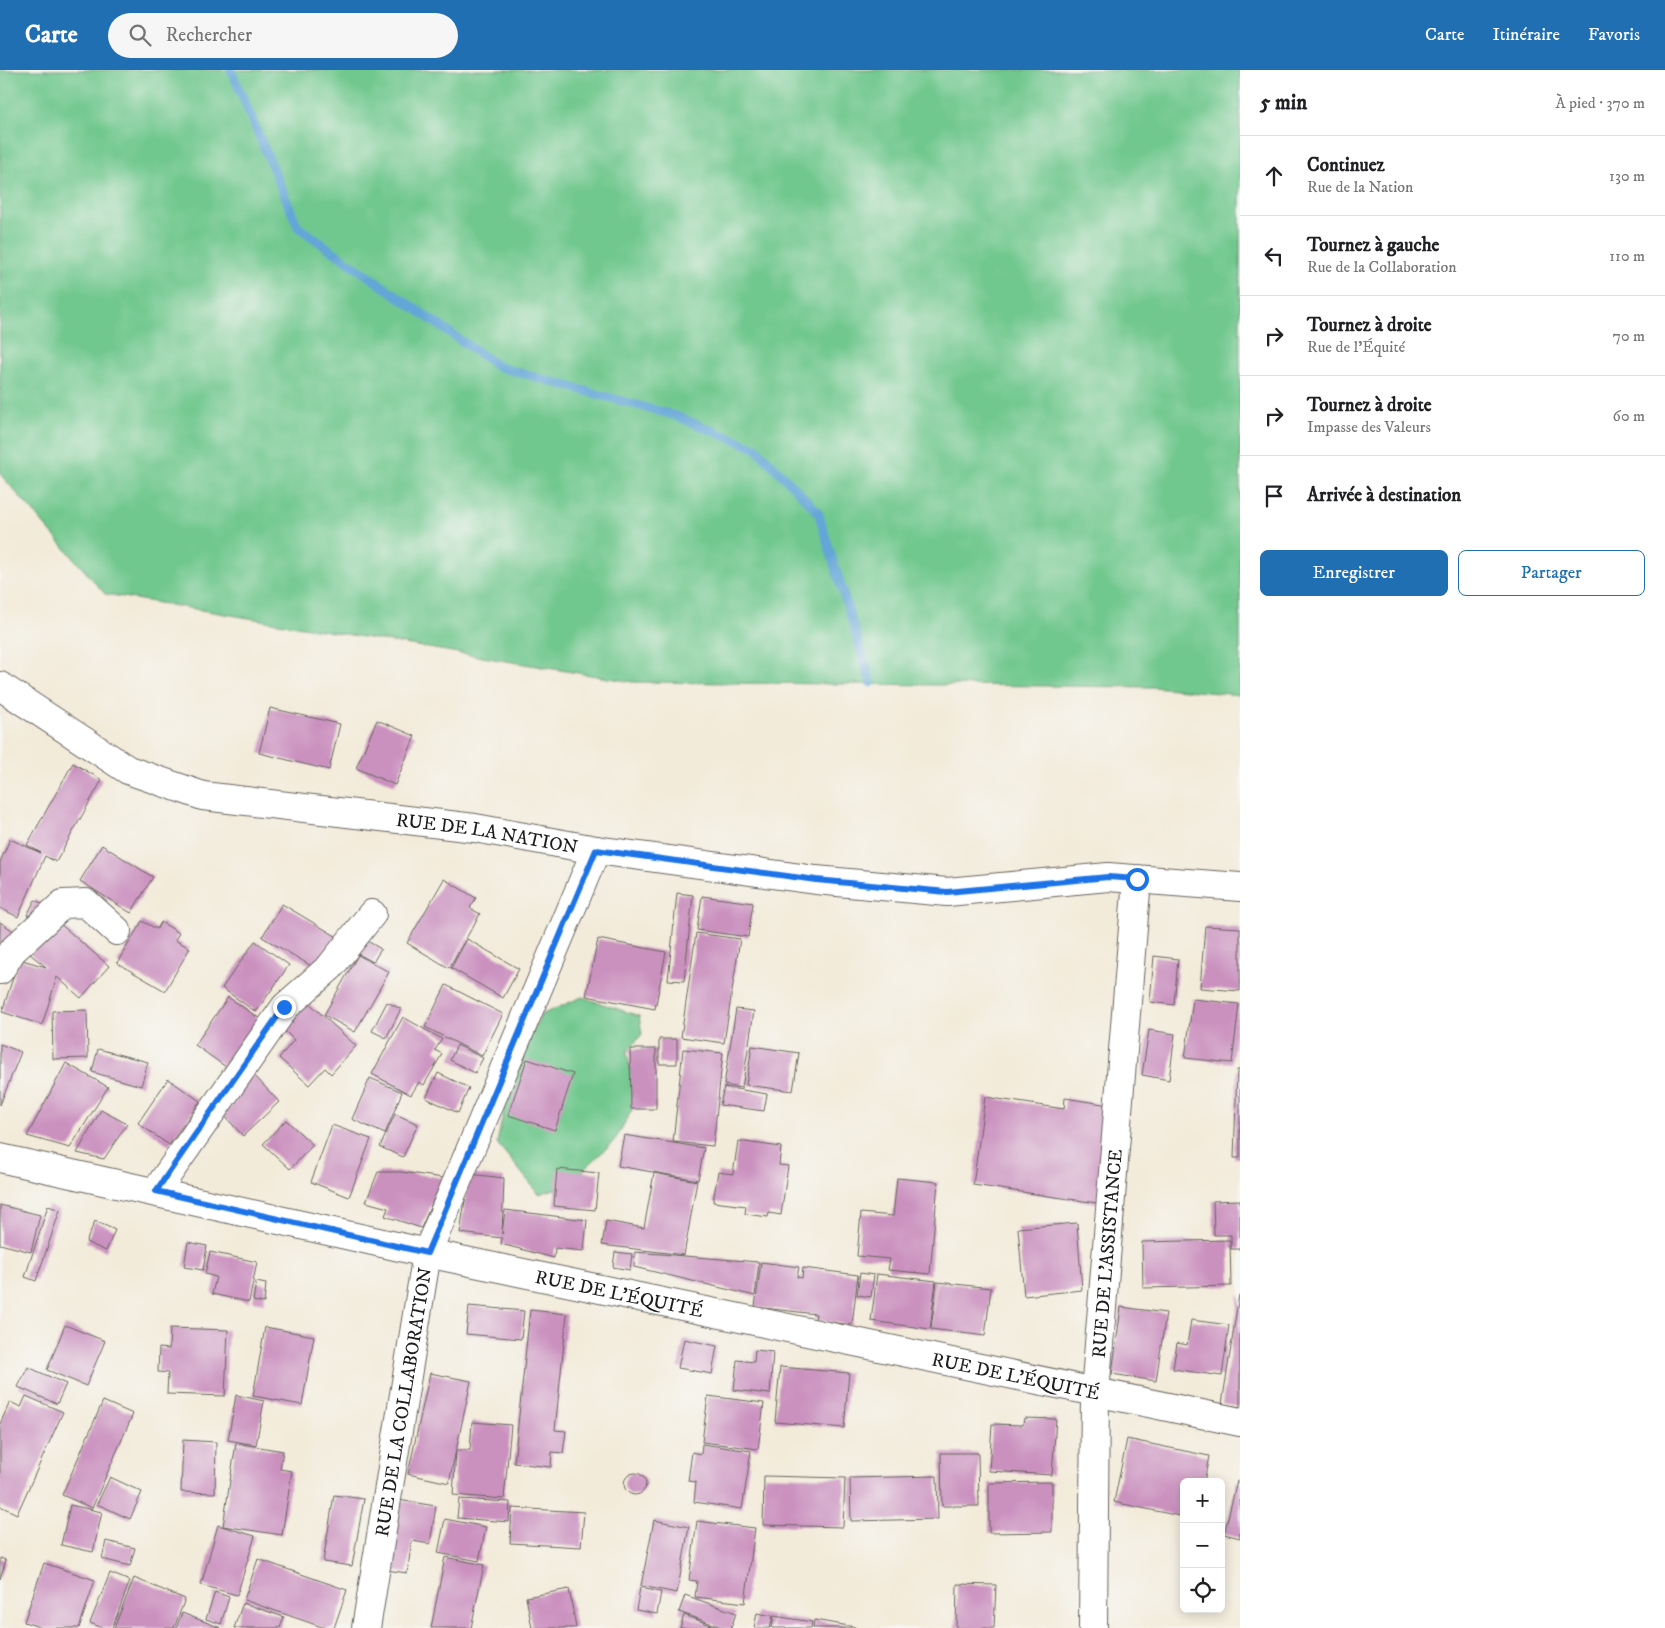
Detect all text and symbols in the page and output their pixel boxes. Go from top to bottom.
search box [108,13,458,58]
text: Carte [25,20,78,50]
icon: search [126,21,154,49]
text: Rechercher [166,24,252,47]
text: Carte [1425,24,1465,46]
text: Itinéraire [1493,24,1560,46]
text: Favoris [1588,24,1640,46]
text: 5 min [1260,90,1307,116]
text: À pied · 370 m [1555,93,1645,113]
text: Continuez [1307,154,1385,177]
icon: ahead [1260,162,1288,190]
text: 130 m [1609,166,1645,186]
text: Rue de la Nation [1307,177,1413,197]
text: Tournez à gauche [1307,234,1439,257]
icon: left [1260,242,1288,270]
text: 110 m [1609,246,1645,266]
text: Rue de la Collaboration [1307,257,1457,277]
text: Tournez à droite [1307,314,1432,337]
icon: right [1260,322,1288,350]
text: 70 m [1613,326,1645,346]
text: Rue de l'Équité [1307,337,1405,357]
text: Tournez à droite [1307,394,1432,417]
icon: right [1260,402,1288,430]
text: 60 m [1613,406,1645,426]
text: Impasse des Valeurs [1307,417,1431,437]
icon: arrive [1260,482,1288,510]
text: Arrivée à destination [1307,484,1461,507]
button: Enregistrer [1260,550,1448,596]
button: Partager [1458,550,1645,596]
street label: RUE DE LA NATION [395,809,580,860]
route start [1126,868,1149,891]
route end [273,996,296,1019]
street label: RUE DE L'ASSISTANCE [1088,1148,1128,1359]
street label: RUE DE LA COLLABORATION [371,1266,437,1538]
street label: RUE DE L'ÉQUITÉ [533,1266,705,1323]
street label: RUE DE L'ÉQUITÉ [930,1348,1102,1406]
map controls [1180,1478,1225,1613]
button: + [1180,1478,1225,1523]
button: − [1180,1523,1225,1568]
button: locate [1180,1568,1225,1613]

